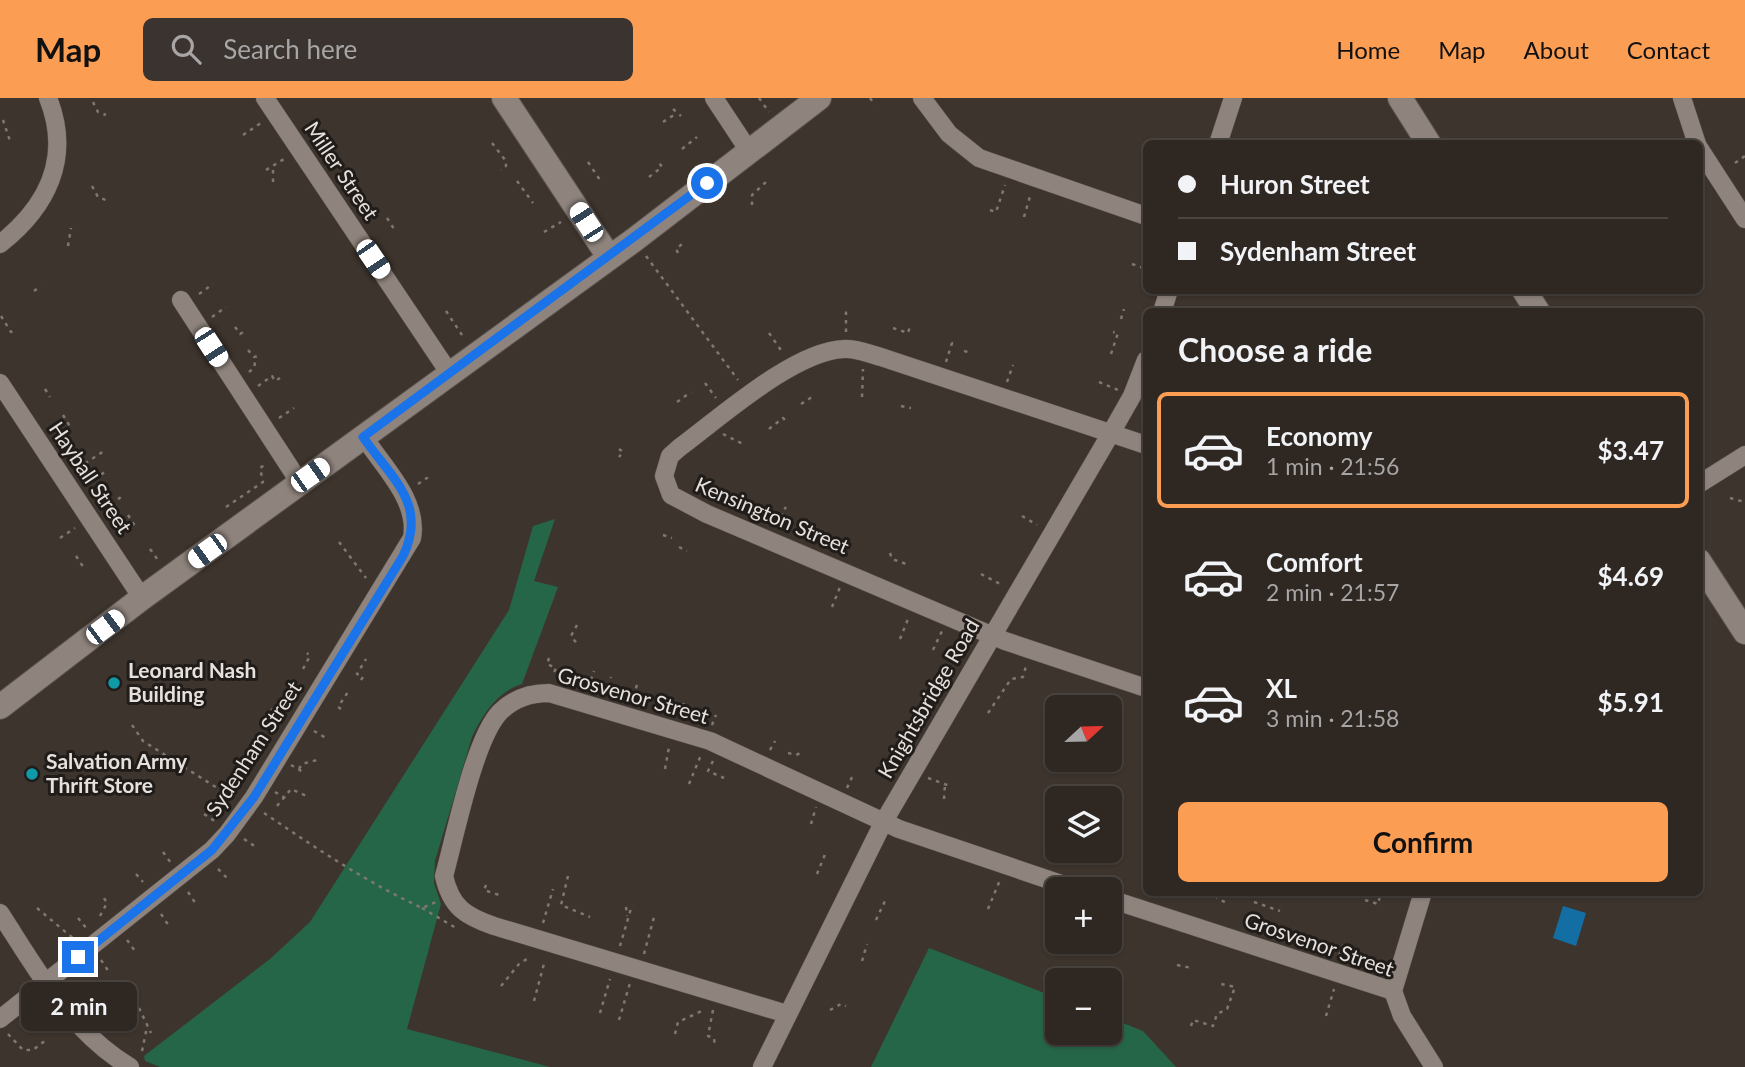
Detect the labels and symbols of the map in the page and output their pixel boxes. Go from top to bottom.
street label: Miller Street [300,116,385,224]
route start [691,167,723,199]
car [566,199,607,245]
car [353,236,394,282]
car [191,324,232,370]
street label: Hayball Street [45,416,138,538]
car [287,454,334,496]
street label: Kensington Street [692,471,854,558]
car [184,530,231,572]
car [82,606,129,648]
street label: Knightsbridge Road [872,614,983,782]
place label: Leonard Nash Building [128,657,256,706]
street label: Grosvenor Street [555,661,712,728]
marker: Leonard Nash Building [106,675,122,691]
street label: Sydenham Street [200,676,306,820]
north arrow [1045,695,1122,772]
place label: Salvation Army Thrift Store [46,748,188,797]
marker: Salvation Army Thrift Store [24,766,40,782]
street label: Grosvenor Street [1241,906,1398,981]
route end [62,941,94,973]
callout: 2 min [20,982,136,1030]

